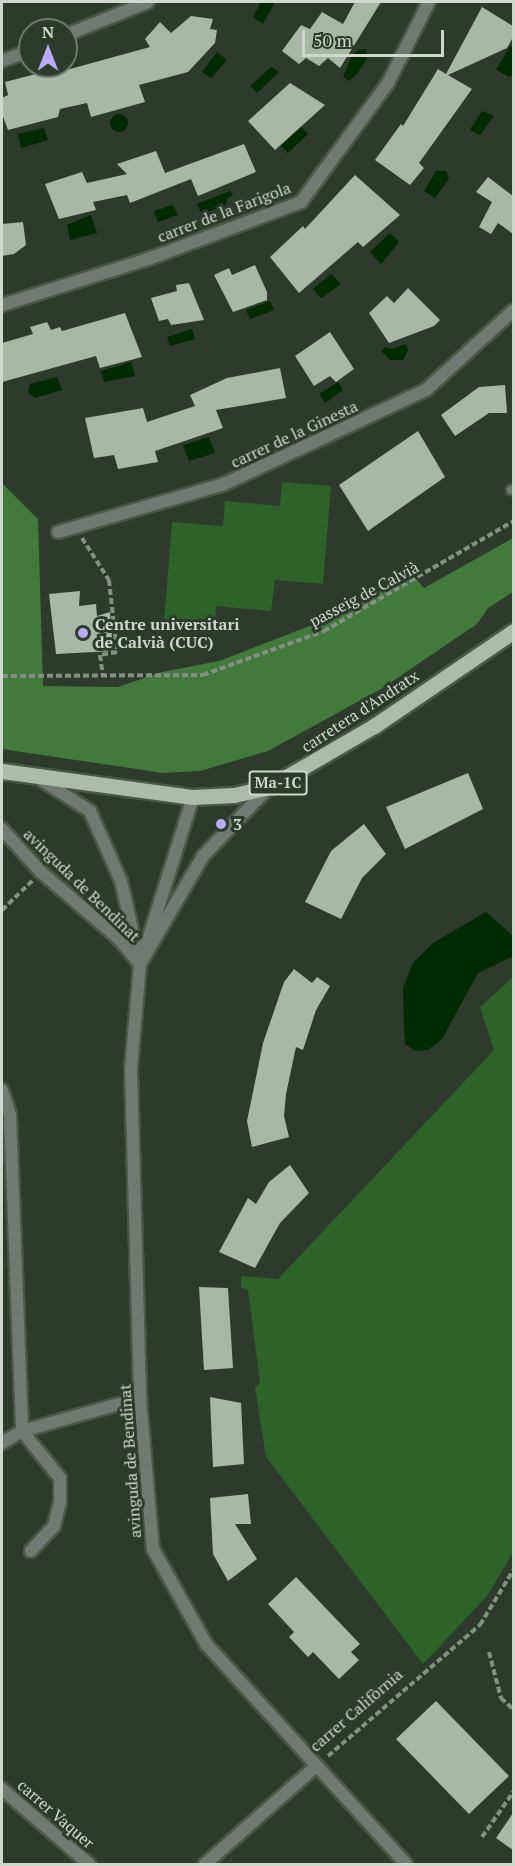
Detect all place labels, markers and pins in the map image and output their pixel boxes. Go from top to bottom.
place label: Centre universitari de Calvià (CUC) [95,614,240,652]
marker: Centre universitari de Calvià (CUC) [76,626,90,640]
place label: 3 [233,814,242,834]
marker: 3 [214,817,228,831]

